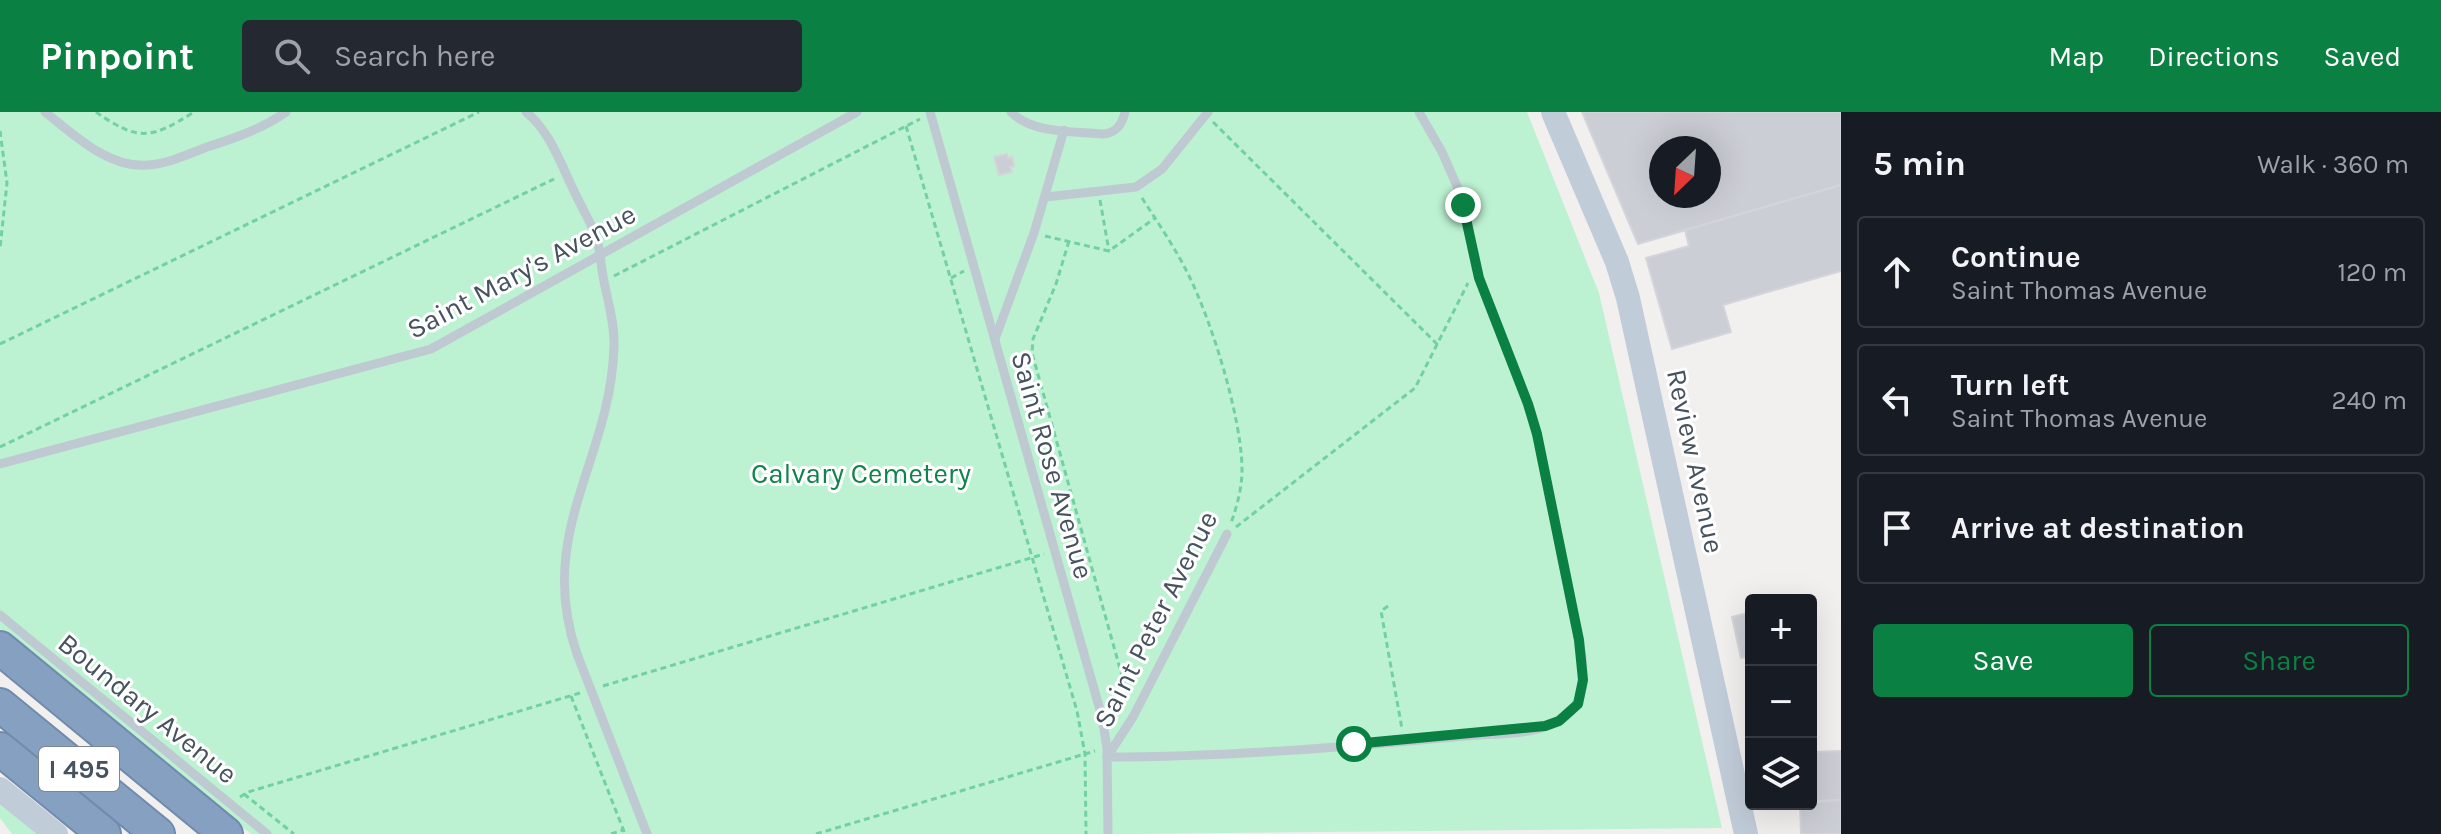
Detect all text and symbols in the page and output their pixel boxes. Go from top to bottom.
search box [242,20,802,92]
text: Pinpoint [40,34,194,79]
icon: search [270,34,314,78]
text: Search here [334,38,495,74]
text: Map [2049,40,2104,73]
text: Directions [2148,40,2280,73]
text: Saved [2324,40,2401,73]
north arrow [1649,136,1721,208]
text: 5 min [1873,144,1966,184]
text: Walk · 360 m [2257,149,2409,180]
route end [1445,187,1481,223]
street label: Saint Mary's Avenue [401,197,641,346]
text: Continue [1951,239,2081,275]
icon: ahead [1875,250,1919,294]
text: 120 m [2337,257,2407,288]
text: Saint Thomas Avenue [1951,275,2207,306]
street label: Saint Rose Avenue [1004,348,1101,583]
street label: Review Avenue [1660,366,1731,556]
text: Turn left [1951,367,2069,403]
icon: left [1875,378,1919,422]
text: 240 m [2331,385,2407,416]
text: Saint Thomas Avenue [1951,403,2207,434]
park label: Calvary Cemetery [751,457,971,490]
street label: Saint Peter Avenue [1087,505,1224,733]
icon: arrive [1875,506,1919,550]
text: Arrive at destination [1951,510,2245,546]
map controls [1745,594,1817,810]
button: + [1745,594,1817,666]
button: Save [1873,624,2133,697]
button: Share [2149,624,2409,697]
street label: Boundary Avenue [52,626,244,791]
button: − [1745,666,1817,738]
route start [1336,726,1372,762]
button: layers [1745,738,1817,810]
road number: I 495 [39,747,119,791]

